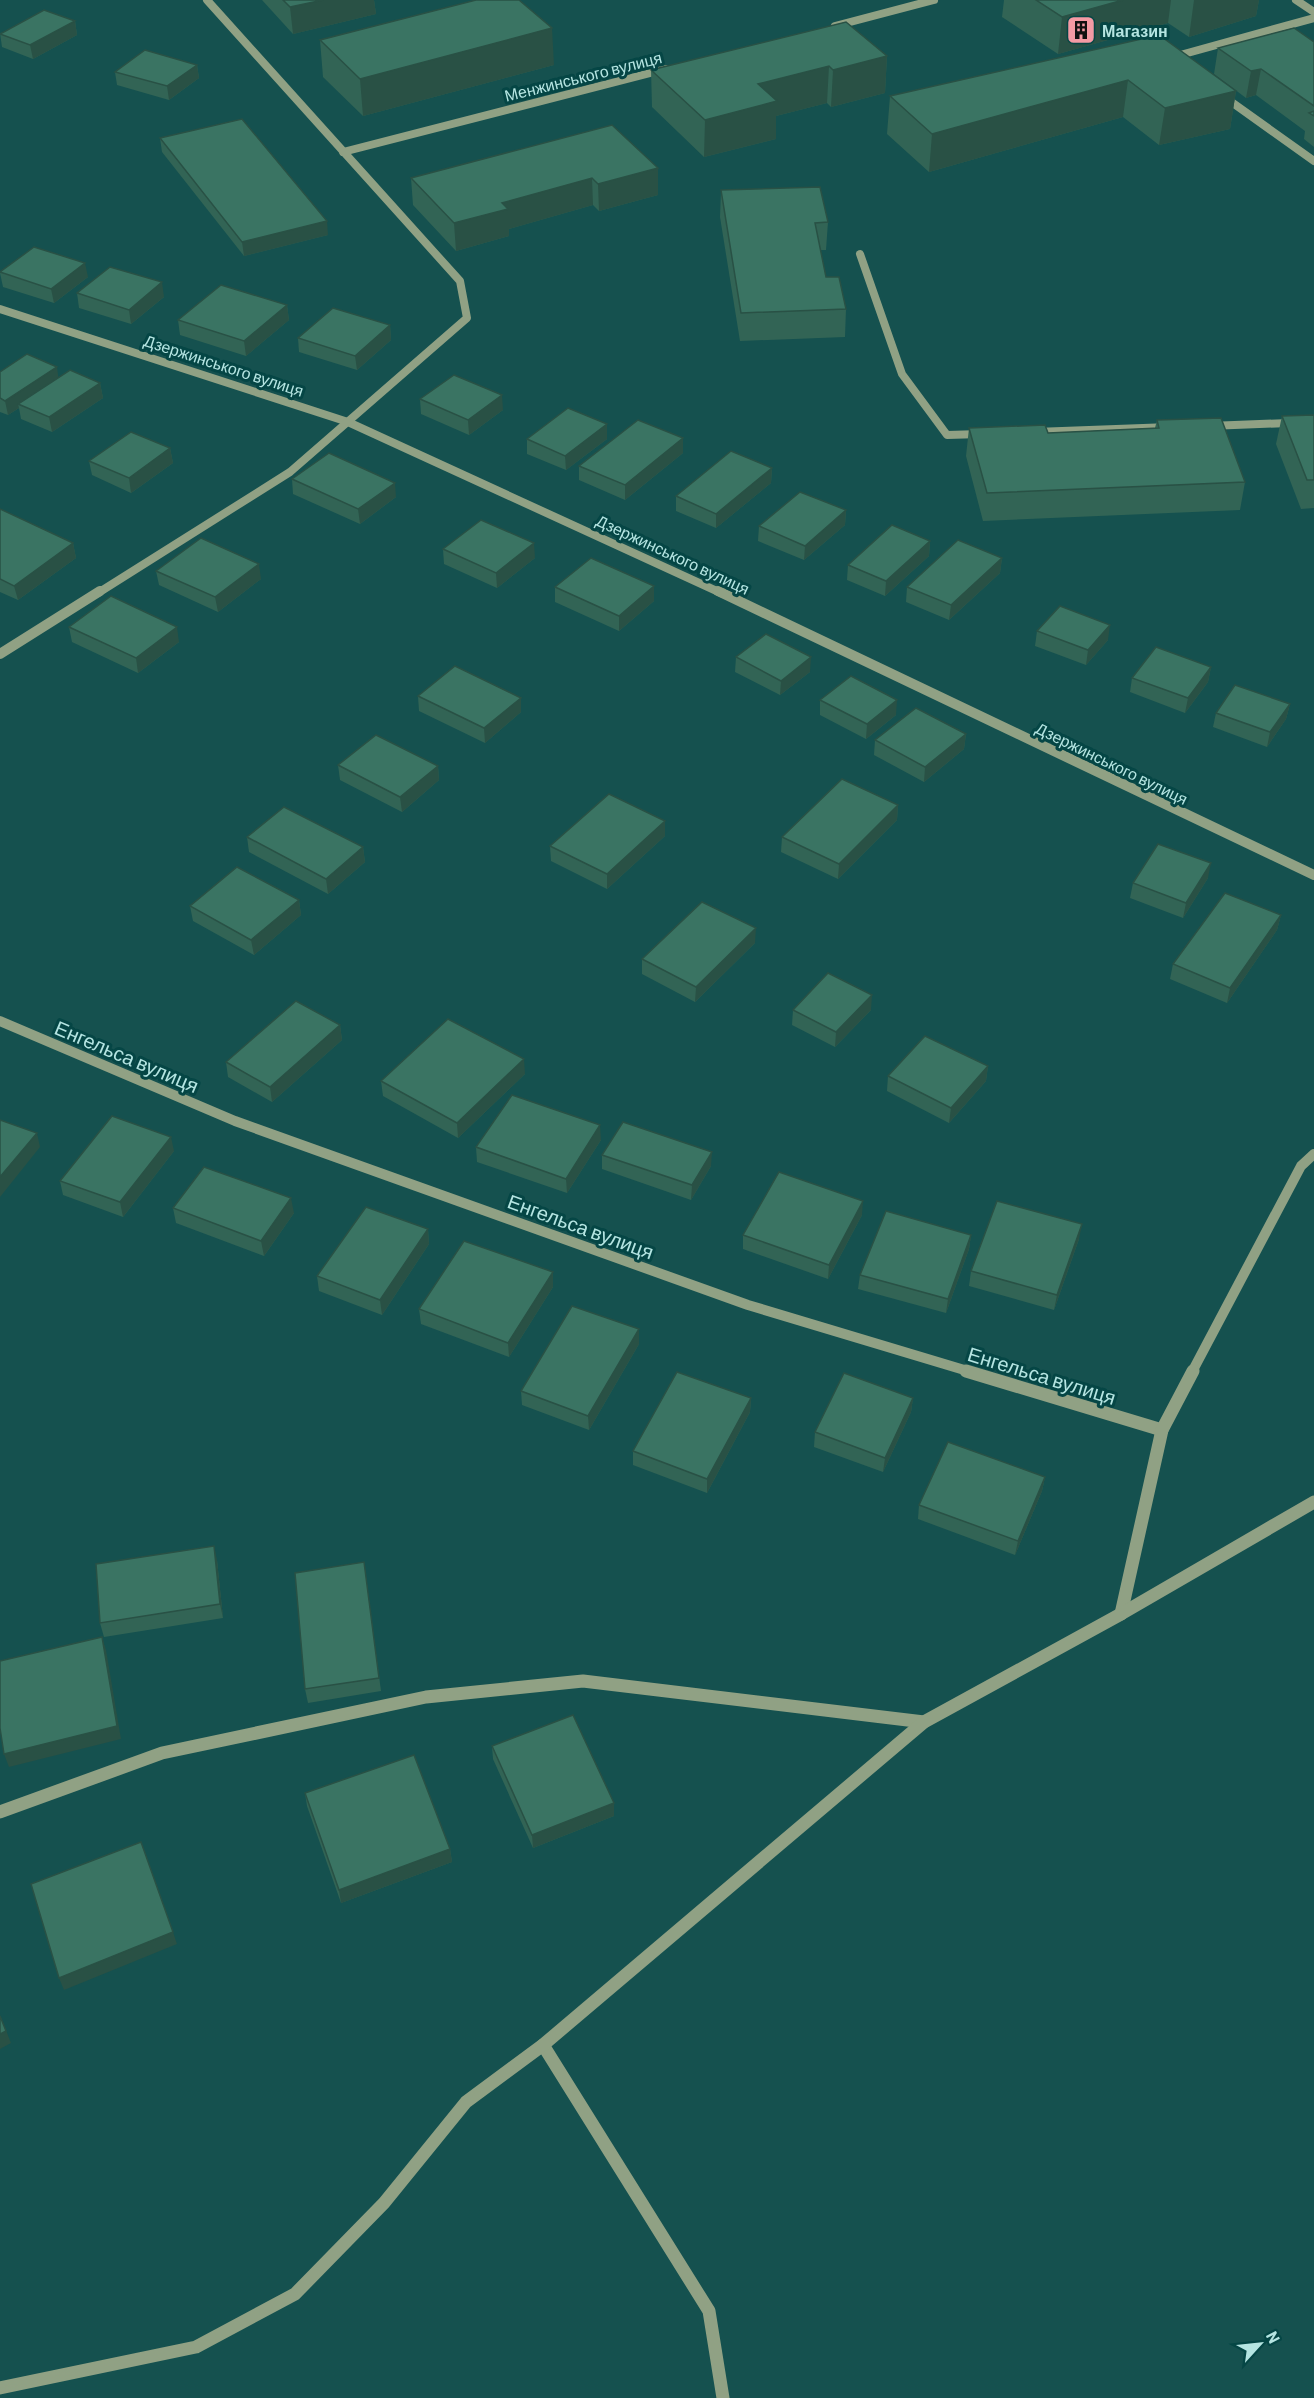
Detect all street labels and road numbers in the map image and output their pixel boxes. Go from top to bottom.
street label: Менжинського вулиця [502,47,664,105]
street label: Дзержинського вулиця [142,330,306,400]
street label: Дзержинського вулиця [593,510,753,598]
street label: Дзержинського вулиця [1033,718,1191,808]
street label: Енгельса вулиця [52,1015,202,1097]
street label: Енгельса вулиця [505,1188,657,1264]
street label: Енгельса вулиця [965,1341,1119,1409]

